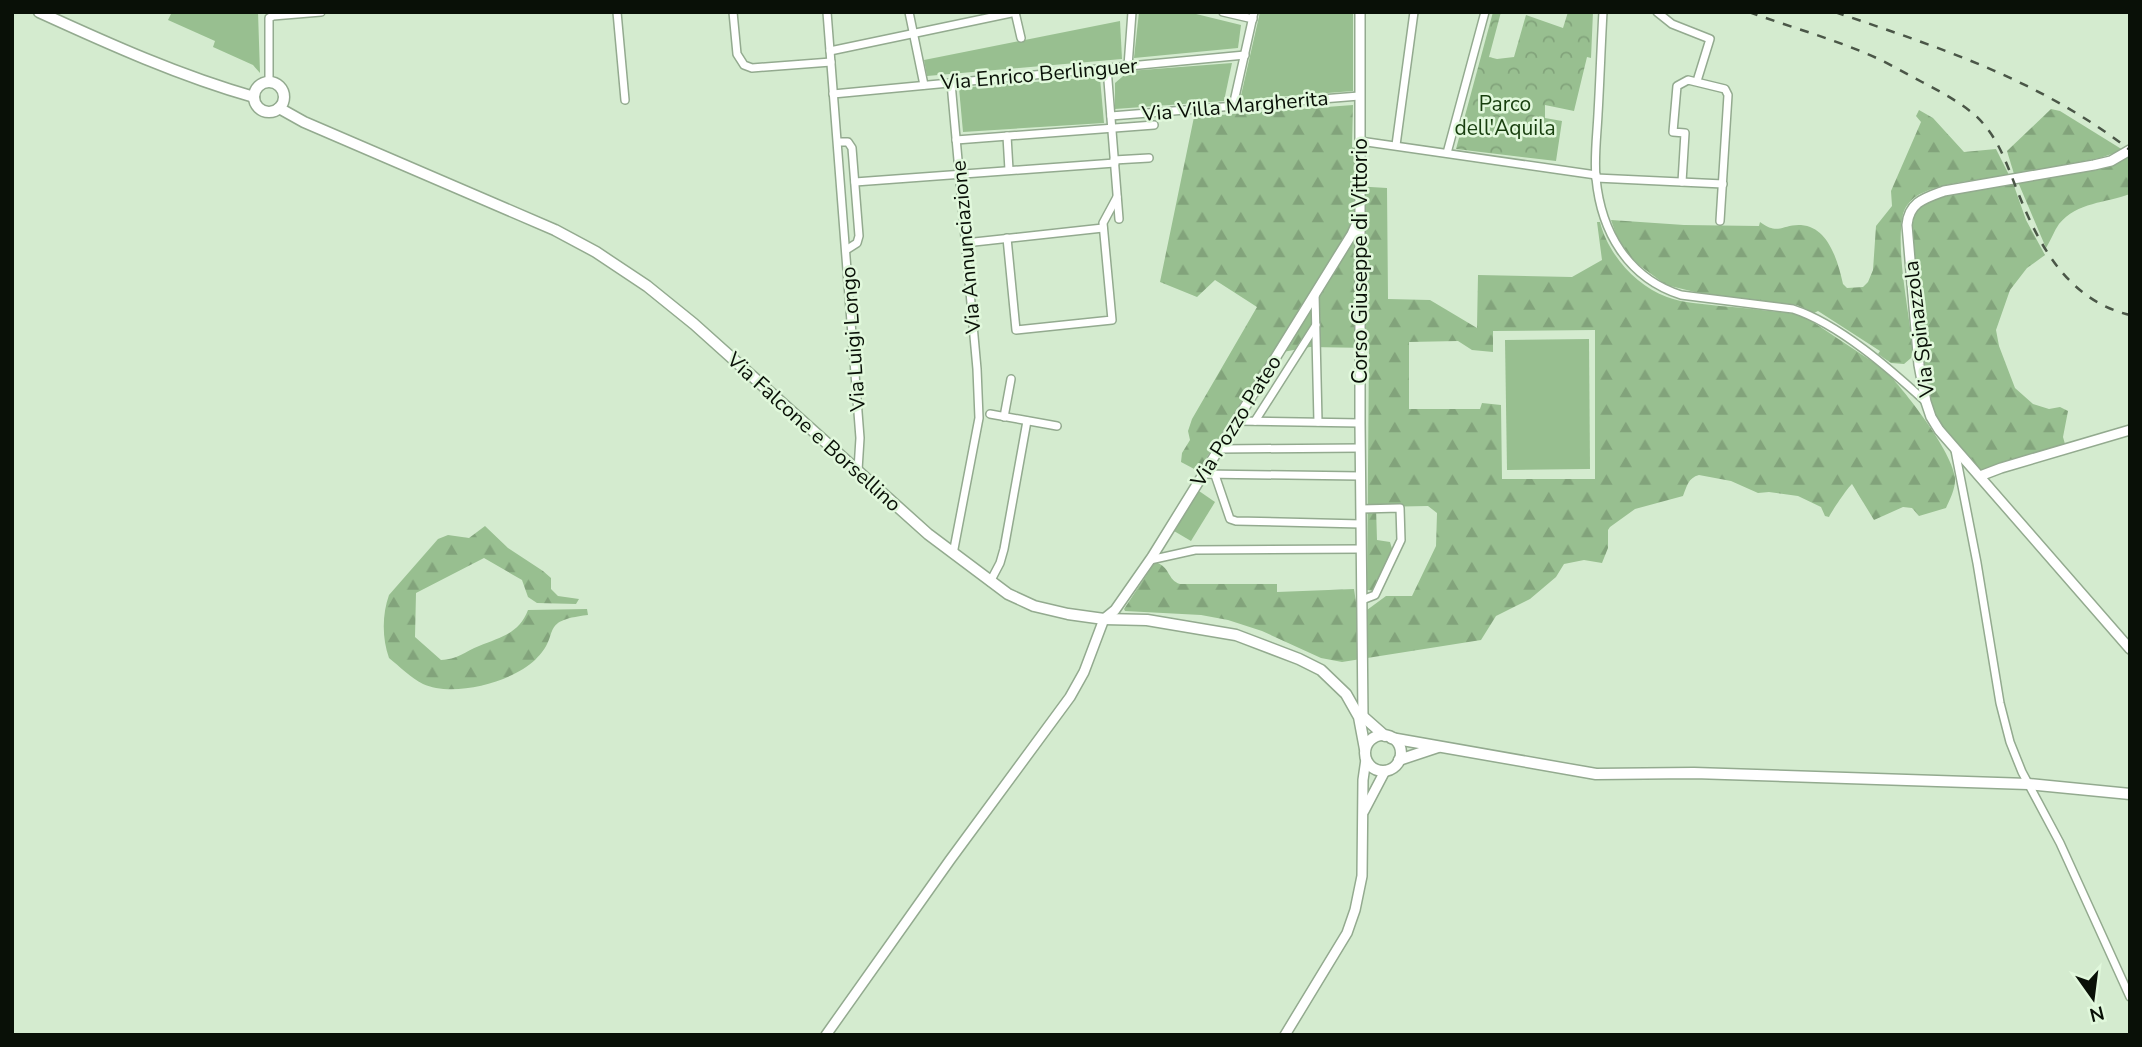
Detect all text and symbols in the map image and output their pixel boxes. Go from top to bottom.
street label: Via Enrico Berlinguer [938,51,1139,97]
street label: Via Villa Margherita [1140,84,1329,128]
park label: Parco dell'Aquila [1454,90,1556,142]
street label: Corso Giuseppe di Vittorio [1346,138,1374,384]
street label: Via Annunciazione [944,159,988,336]
street label: Via Spinazzola [1897,259,1941,400]
street label: Via Luigi Longo [834,266,872,413]
street label: Via Falcone e Borsellino [720,345,907,518]
street label: Via Pozzo Pateo [1184,350,1288,493]
north arrow [2058,963,2128,1033]
text: N [2087,999,2107,1028]

